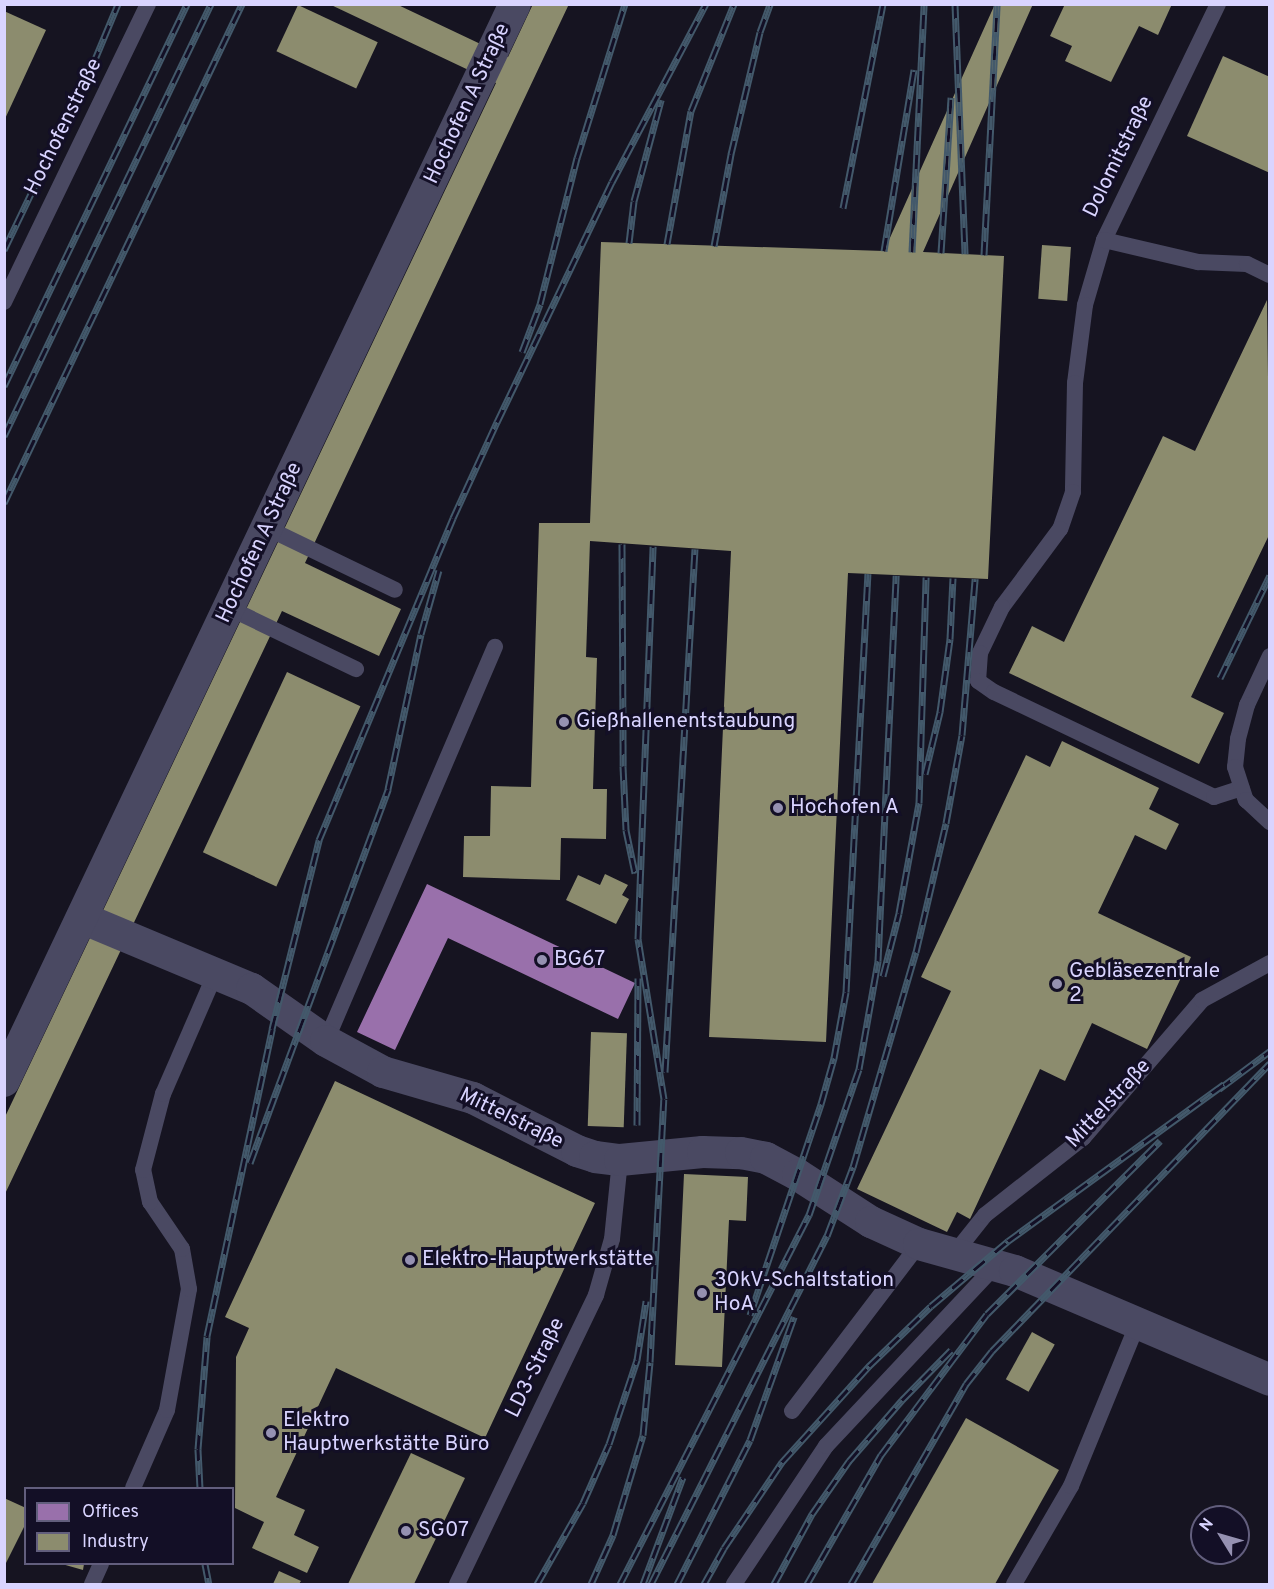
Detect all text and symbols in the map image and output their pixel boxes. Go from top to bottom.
street label: Hochofen A Straße [419,19,517,189]
street label: Hochofenstraße [20,54,108,200]
street label: Dolomitstraße [1079,92,1159,222]
street label: Hochofen A Straße [211,458,309,628]
place label: Gießhallenentstaubung [576,709,795,735]
marker: Gießhallenentstaubung [557,715,571,729]
place label: Hochofen A [790,795,900,821]
marker: Hochofen A [771,801,785,815]
place label: BG67 [554,947,605,973]
marker: BG67 [535,953,549,967]
place label: Gebläsezentrale 2 [1069,959,1220,1009]
marker: Gebläsezentrale 2 [1050,977,1064,991]
street label: Mittelstraße [1061,1054,1157,1154]
street label: Mittelstraße [455,1083,567,1155]
place label: Elektro-Hauptwerkstätte [422,1247,654,1273]
marker: Elektro-Hauptwerkstätte [403,1253,417,1267]
place label: 30kV-Schaltstation HoA [714,1268,894,1318]
marker: 30kV-Schaltstation HoA [695,1286,709,1300]
street label: LD3-Straße [501,1314,571,1422]
place label: Elektro Hauptwerkstätte Büro [283,1408,489,1458]
marker: Elektro Hauptwerkstätte Büro [264,1426,278,1440]
legend [24,1487,234,1565]
text: Offices [82,1501,139,1524]
north arrow [1190,1505,1250,1565]
text: N [1196,1515,1219,1536]
place label: SG07 [418,1518,469,1544]
marker: SG07 [399,1524,413,1538]
text: Industry [82,1531,149,1554]

